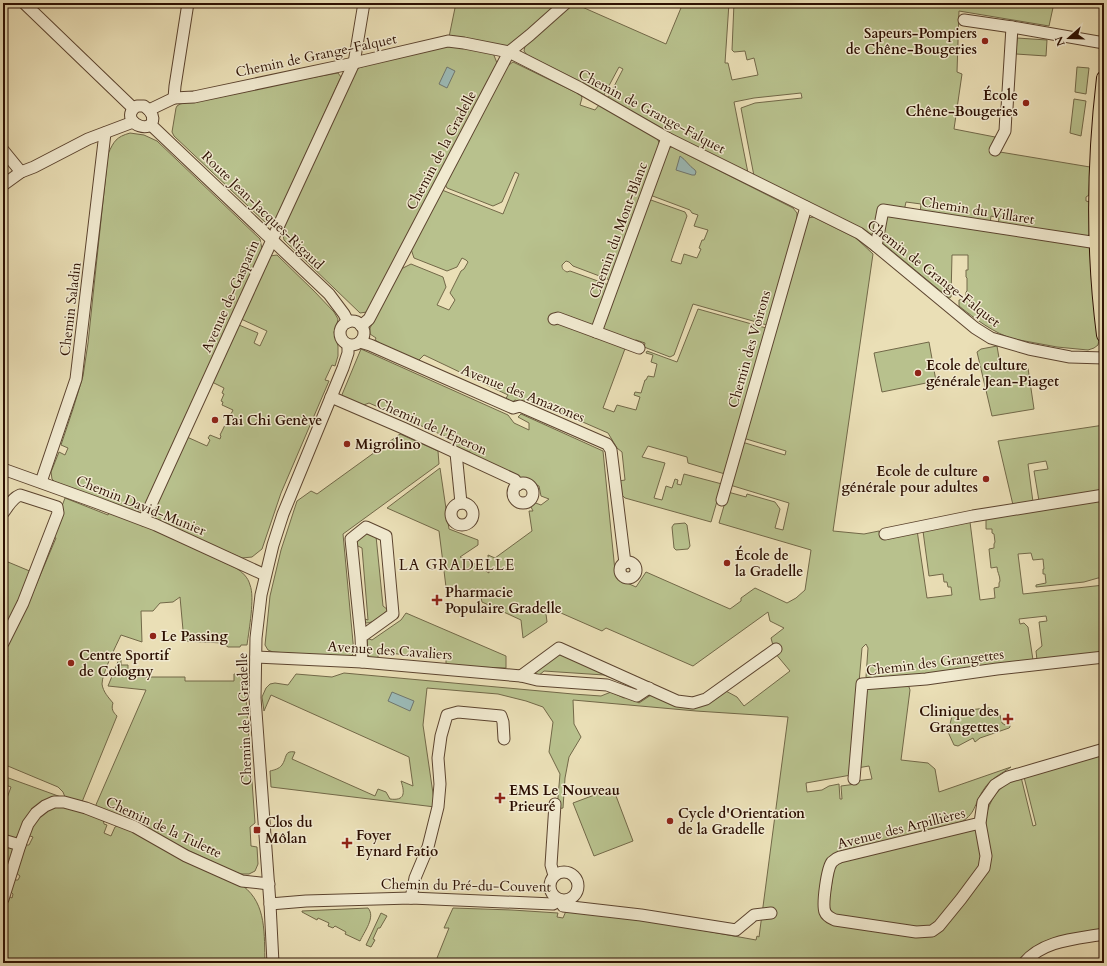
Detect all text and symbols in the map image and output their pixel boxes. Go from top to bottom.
north arrow [1049,18,1089,58]
place label: Sapeurs-Pompiers de Chêne-Bougeries [846,24,977,59]
street label: Chemin de Grange-Falquet [234,29,399,82]
text: N [1051,34,1069,48]
marker: Sapeurs-Pompiers de Chêne-Bougeries [980,36,990,46]
street label: Chemin de Grange-Falquet [575,65,729,159]
place label: École Chêne-Bougeries [905,85,1018,121]
street label: Chemin de la Gradelle [402,87,481,213]
marker: École Chêne-Bougeries [1021,98,1031,108]
street label: Route Jean-Jacques-Rigaud [197,147,328,274]
street label: Chemin du Mont-Blanc [585,159,652,301]
street label: Chemin du Villaret [920,192,1036,229]
street label: Chemin de Grange-Falquet [863,215,1005,332]
street label: Avenue de-Gasparin [197,237,264,356]
street label: Chemin Saladin [55,261,86,357]
street label: Chemin des Voirons [724,288,775,410]
place label: Ecole de culture générale Jean-Piaget [926,356,1059,391]
street label: Avenue des Amazones [458,360,588,427]
marker: Ecole de culture générale Jean-Piaget [913,368,923,378]
street label: Chemin de l'Eperon [373,393,490,459]
place label: Tai Chi Genève [223,411,322,430]
marker: Tai Chi Genève [210,415,220,425]
place label: Migrolino [355,435,421,454]
marker: Migrolino [342,439,352,449]
place label: Ecole de culture générale pour adultes [841,462,978,497]
street label: Chemin David-Munier [73,471,209,541]
marker: Ecole de culture générale pour adultes [981,474,991,484]
place label: École de la Gradelle [735,545,803,581]
district label: LA GRADELLE [399,555,515,575]
marker: École de la Gradelle [722,558,732,568]
place label: Pharmacie Populaire Gradelle [445,583,562,618]
marker: Pharmacie Populaire Gradelle [432,595,442,605]
place label: Le Passing [161,627,229,646]
marker: Le Passing [148,631,158,641]
street label: Avenue des Cavaliers [327,637,453,664]
street label: Chemin des Grangettes [865,645,1005,680]
place label: Centre Sportif de Cologny [79,646,171,681]
street label: Chemin de la Gradelle [233,652,256,786]
marker: Centre Sportif de Cologny [66,658,76,668]
place label: Clinique des Grangettes [919,702,999,737]
marker: Clinique des Grangettes [1002,713,1014,725]
place label: EMS Le Nouveau Prieuré [509,781,620,816]
street label: Chemin de la Tulette [103,792,225,863]
marker: EMS Le Nouveau Prieuré [494,792,506,804]
street label: Avenue des Arpillières [835,803,967,854]
place label: Cycle d'Orientation de la Gradelle [678,804,805,839]
place label: Clos du Môlan [265,813,313,848]
marker: Cycle d'Orientation de la Gradelle [665,816,675,826]
marker: Clos du Môlan [252,825,262,835]
place label: Foyer Eynard Fatio [356,826,438,861]
marker: Foyer Eynard Fatio [341,837,353,849]
street label: Chemin du Pré-du-Couvent [381,875,552,896]

